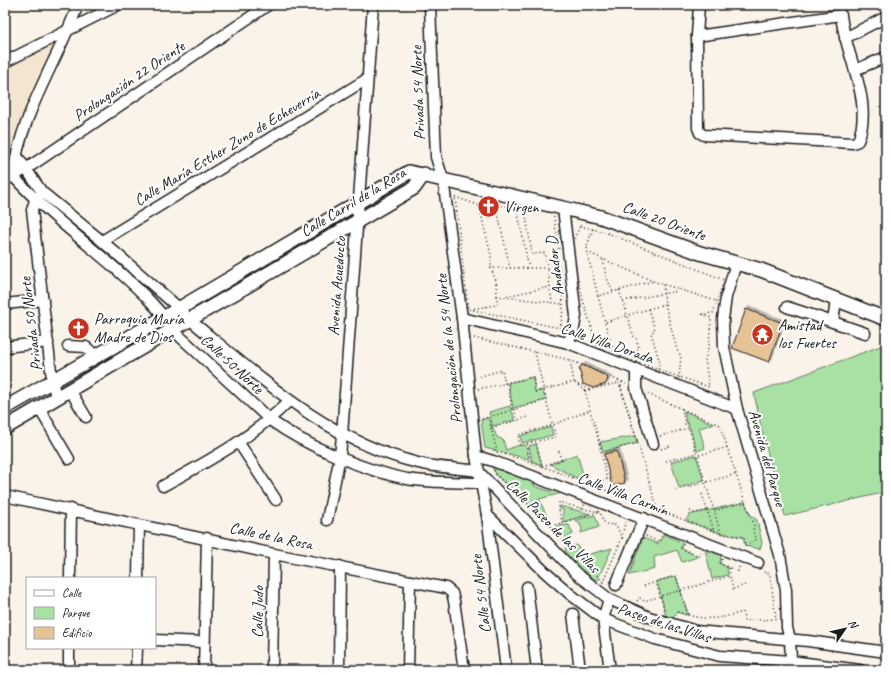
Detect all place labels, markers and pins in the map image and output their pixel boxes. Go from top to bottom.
church icon: Virgen [476,194,502,220]
place label: Virgen [504,197,539,217]
place label: Parroquia María Madre de Dios [94,309,185,347]
church icon: Parroquia María Madre de Dios [65,315,91,341]
place label: Amistad los Fuertes [778,315,837,353]
temple icon: Amistad los Fuertes [749,321,775,347]

